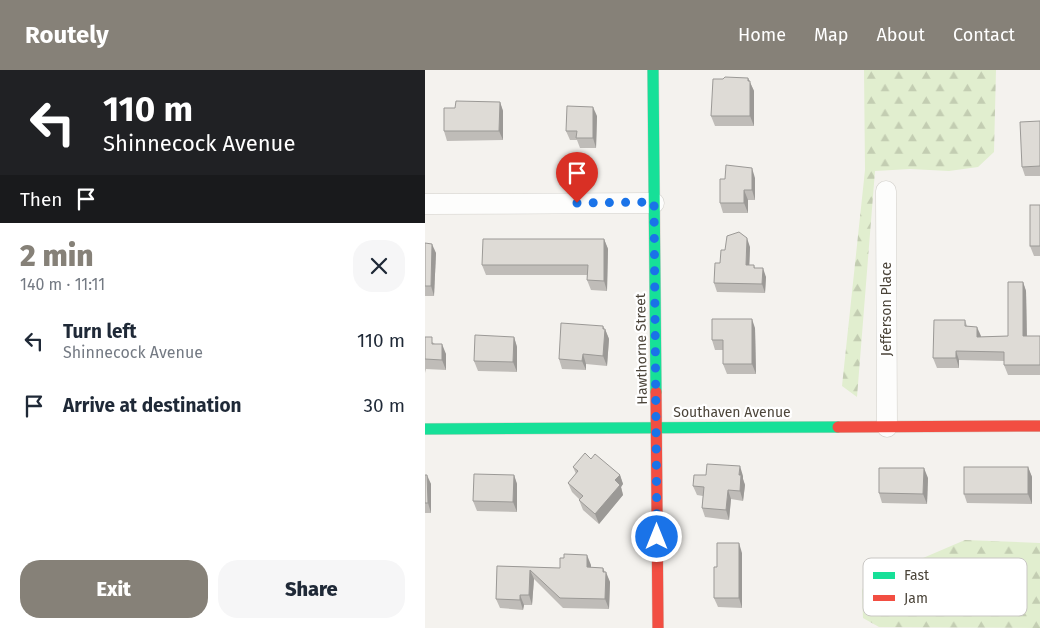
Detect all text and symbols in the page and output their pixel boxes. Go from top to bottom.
text: Routely [25,21,109,49]
text: Home [738,24,786,46]
text: Map [814,24,848,46]
text: About [876,24,925,46]
text: Contact [953,24,1015,46]
text: 110 m [103,88,193,130]
icon: left [20,90,85,155]
text: Shinnecock Avenue [103,130,295,157]
pin [556,152,598,203]
icon: arrive [563,159,591,187]
icon: arrive [72,185,100,213]
text: Then [20,188,62,211]
text: 2 min [20,238,93,274]
button: close [353,240,405,292]
street label: Jefferson Place [878,262,895,356]
text: 140 m · 11:11 [20,275,105,294]
street label: Hawthorne Street [632,292,651,405]
text: Turn left [63,320,137,343]
icon: left [20,327,48,355]
text: 110 m [357,329,405,352]
text: Shinnecock Avenue [63,343,203,362]
icon: arrive [20,392,48,420]
text: Arrive at destination [63,394,242,417]
text: 30 m [364,394,405,417]
street label: Southaven Avenue [673,404,791,421]
position arrow [630,510,682,562]
legend [863,558,1027,616]
button: Exit [20,560,208,618]
button: Share [218,560,405,618]
text: Fast [904,567,930,584]
text: Jam [904,590,928,607]

